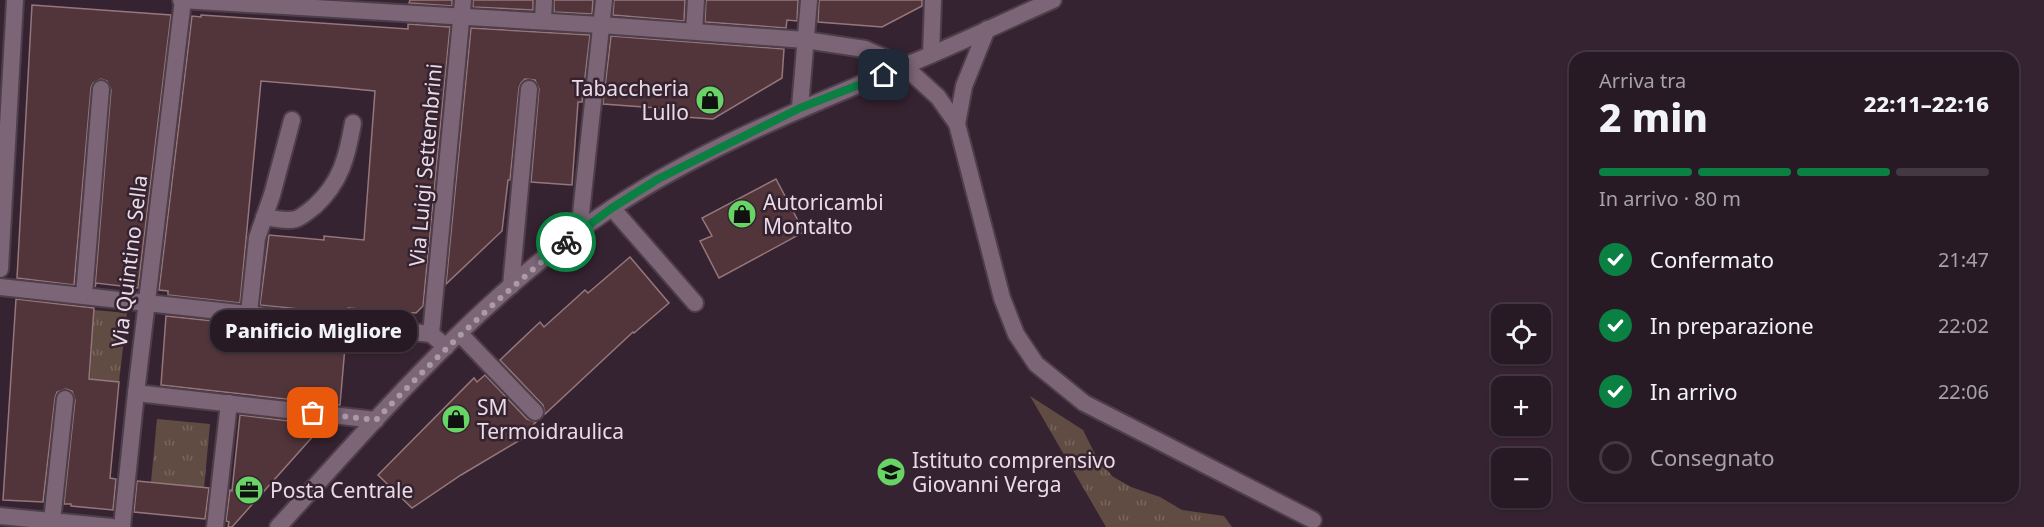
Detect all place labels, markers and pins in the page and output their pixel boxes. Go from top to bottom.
pin [858,49,909,100]
place label: Tabaccheria Lullo [572,74,689,126]
shop icon: Tabaccheria Lullo [694,84,726,116]
place label: Autoricambi Montalto [763,188,884,240]
shop icon: Autoricambi Montalto [726,198,758,230]
callout: Panificio Migliore [210,311,416,353]
pin [287,387,338,438]
place label: SM Termoidraulica [477,393,624,445]
shop icon: SM Termoidraulica [440,403,472,435]
place label: Istituto comprensivo Giovanni Verga [912,446,1116,498]
school or university icon: Istituto comprensivo Giovanni Verga [875,456,907,488]
office icon: Posta Centrale [233,474,265,506]
place label: Posta Centrale [270,476,413,504]

